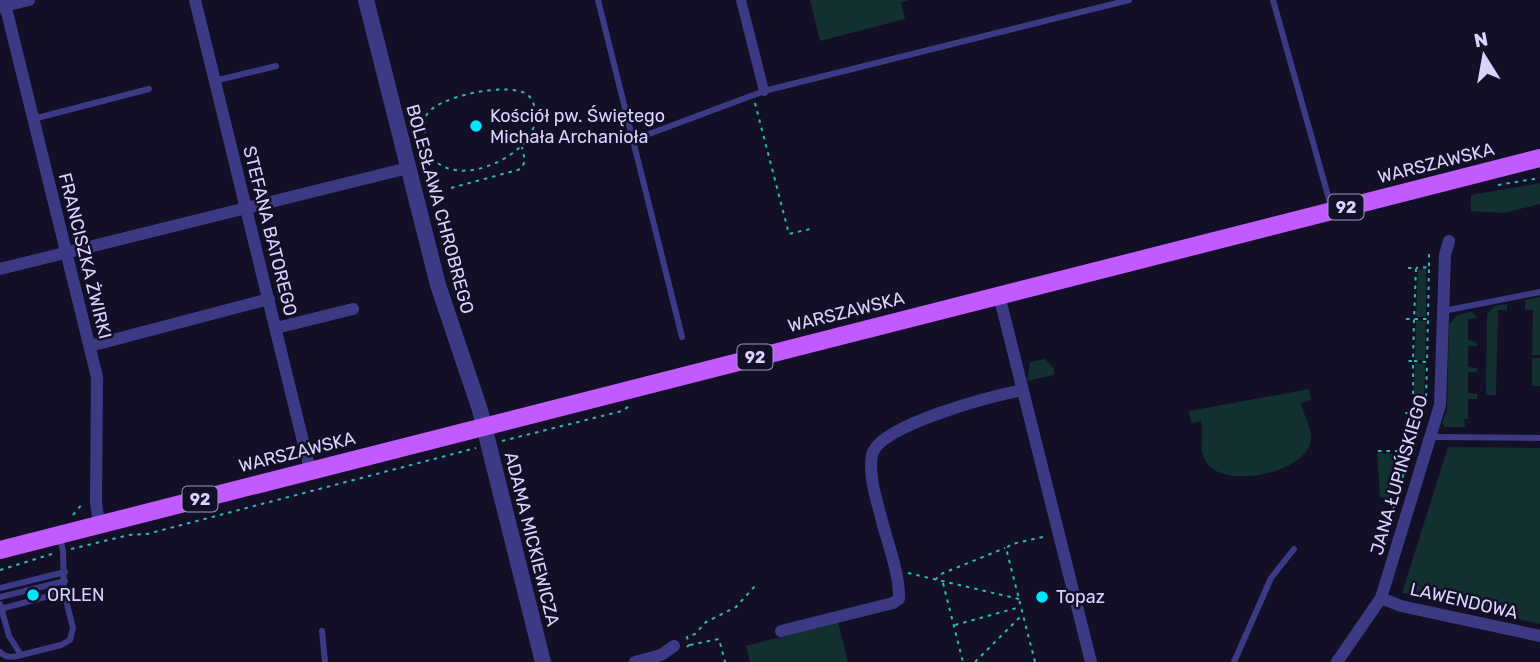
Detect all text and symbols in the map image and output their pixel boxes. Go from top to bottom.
north arrow [1449,21,1519,91]
text: N [1472,27,1490,52]
street label: BOLESŁAWA CHROBREGO [401,102,479,316]
place label: Kościół pw. Świętego Michała Archanioła [490,105,665,148]
marker: Kościół pw. Świętego Michała Archanioła [468,118,484,134]
street label: WARSZAWSKA [1375,138,1497,188]
street label: STEFANA BATOREGO [238,144,302,318]
street label: FRANCISZKA ŻWIRKI [54,171,116,341]
road number: 92 [1328,195,1364,220]
street label: WARSZAWSKA [785,287,907,337]
road number: 92 [738,344,772,370]
street label: JANA ŁUPIŃSKIEGO [1366,392,1432,558]
street label: WARSZAWSKA [236,427,358,477]
street label: ADAMA MICKIEWICZA [500,450,564,628]
road number: 92 [182,486,218,512]
street label: LAWENDOWA [1408,578,1520,624]
place label: ORLEN [47,584,105,606]
place label: Topaz [1056,586,1105,608]
marker: ORLEN [25,587,41,603]
marker: Topaz [1034,589,1050,605]

